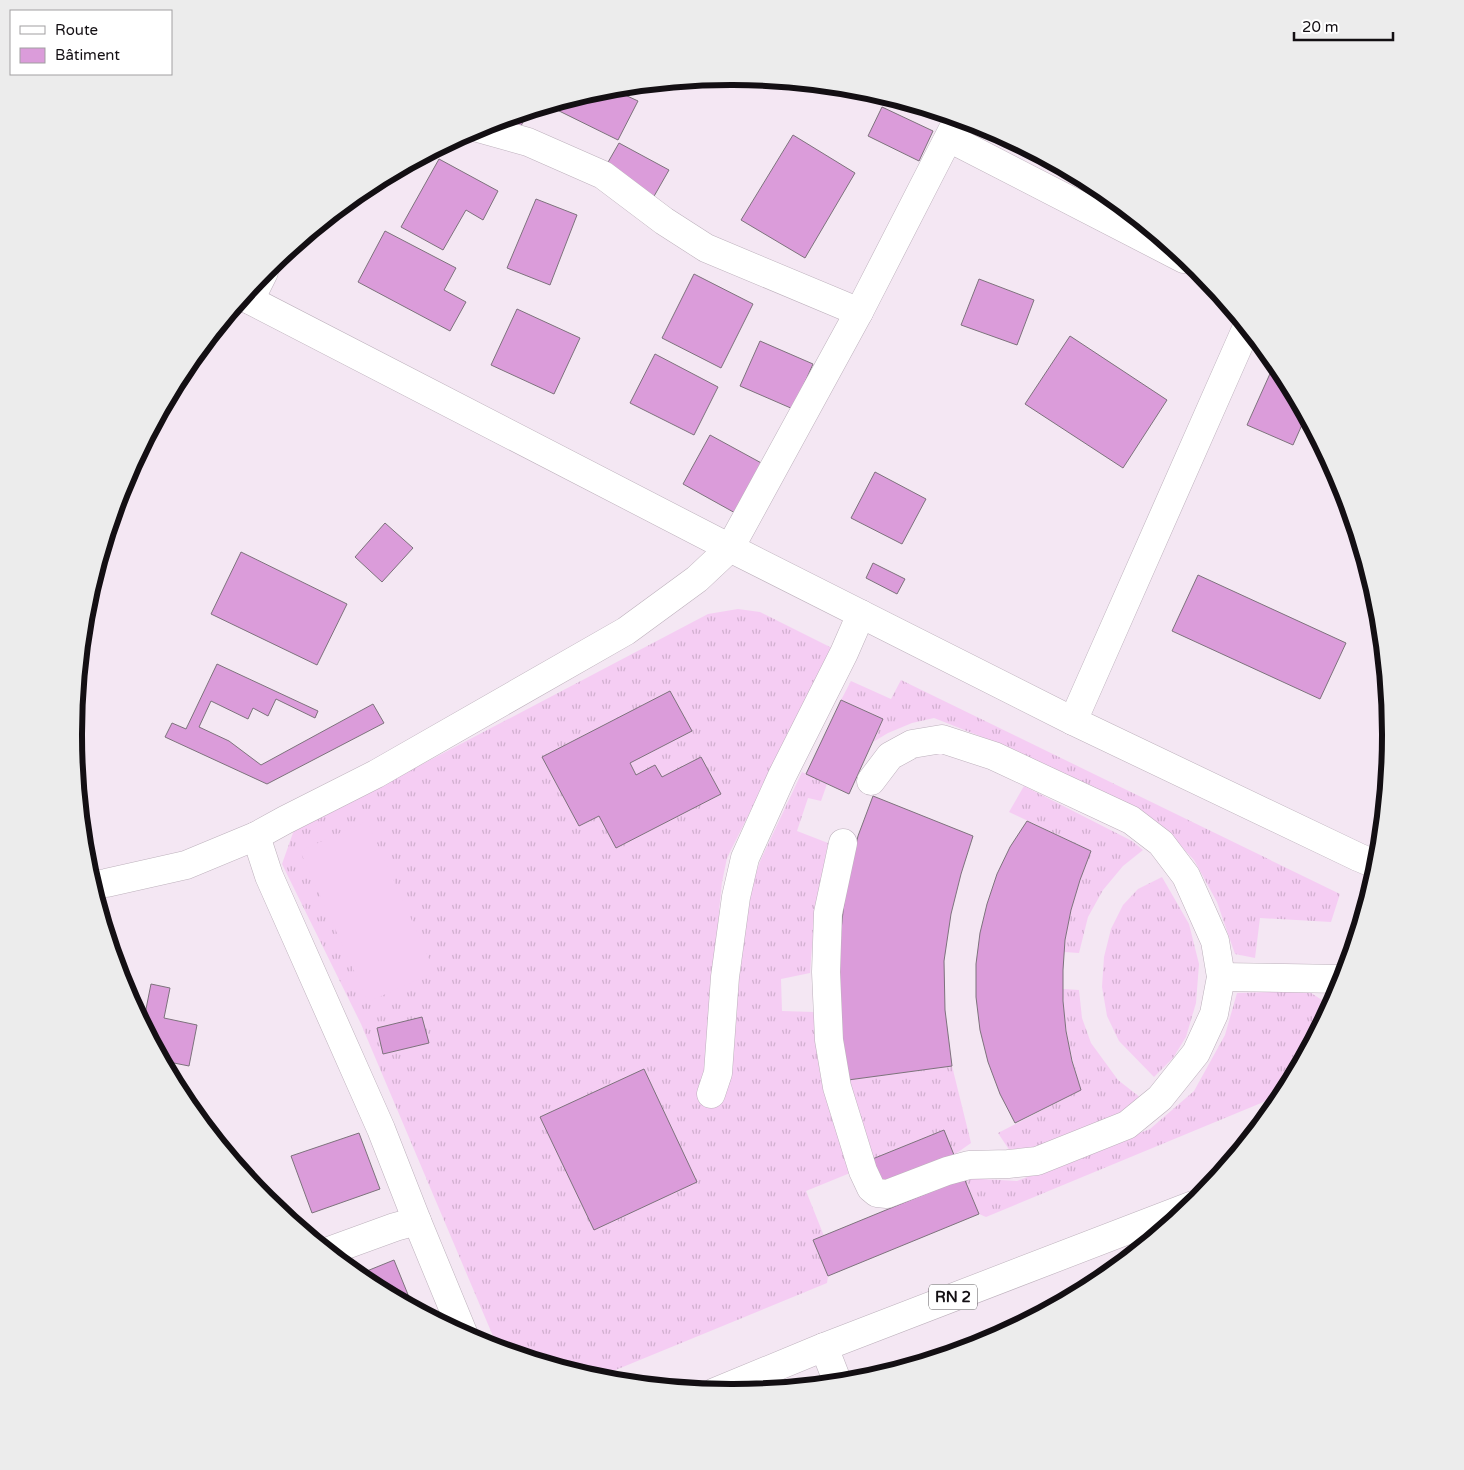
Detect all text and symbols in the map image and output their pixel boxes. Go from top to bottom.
legend [10,10,172,75]
scale bar [1294,10,1393,42]
text: 20 m [1302,18,1339,36]
text: Route [55,21,98,39]
text: Bâtiment [55,46,120,64]
road number: RN 2 [929,1284,977,1310]

